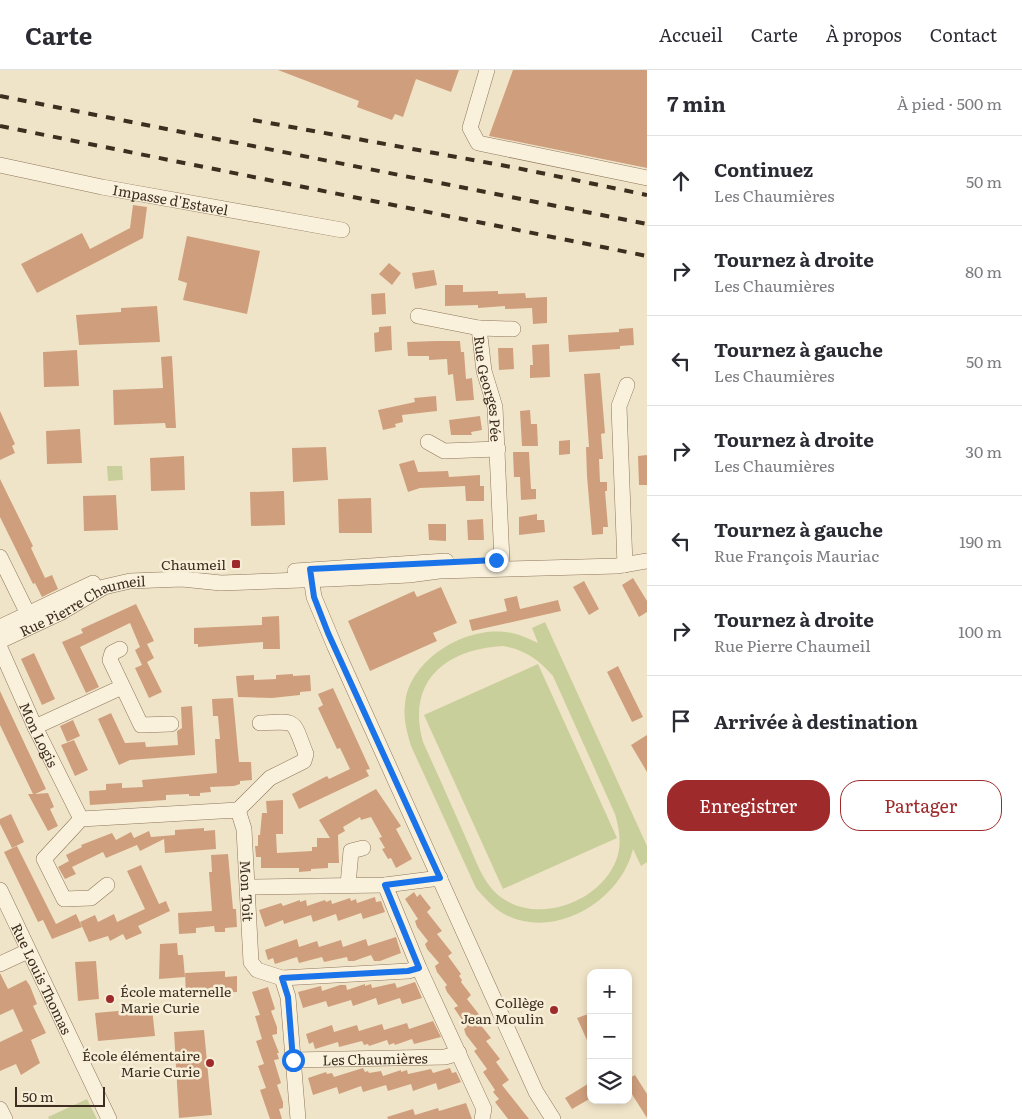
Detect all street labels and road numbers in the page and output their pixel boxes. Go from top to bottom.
street label: Impasse d'Estavel [111,179,230,220]
street label: Rue Georges Pée [470,335,507,442]
street label: Rue Pierre Chaumeil [16,570,146,641]
street label: Mon Logis [15,699,63,770]
street label: Mon Toit [236,860,259,922]
street label: Rue Louis Thomas [7,920,77,1037]
street label: Les Chaumières [322,1047,428,1069]

